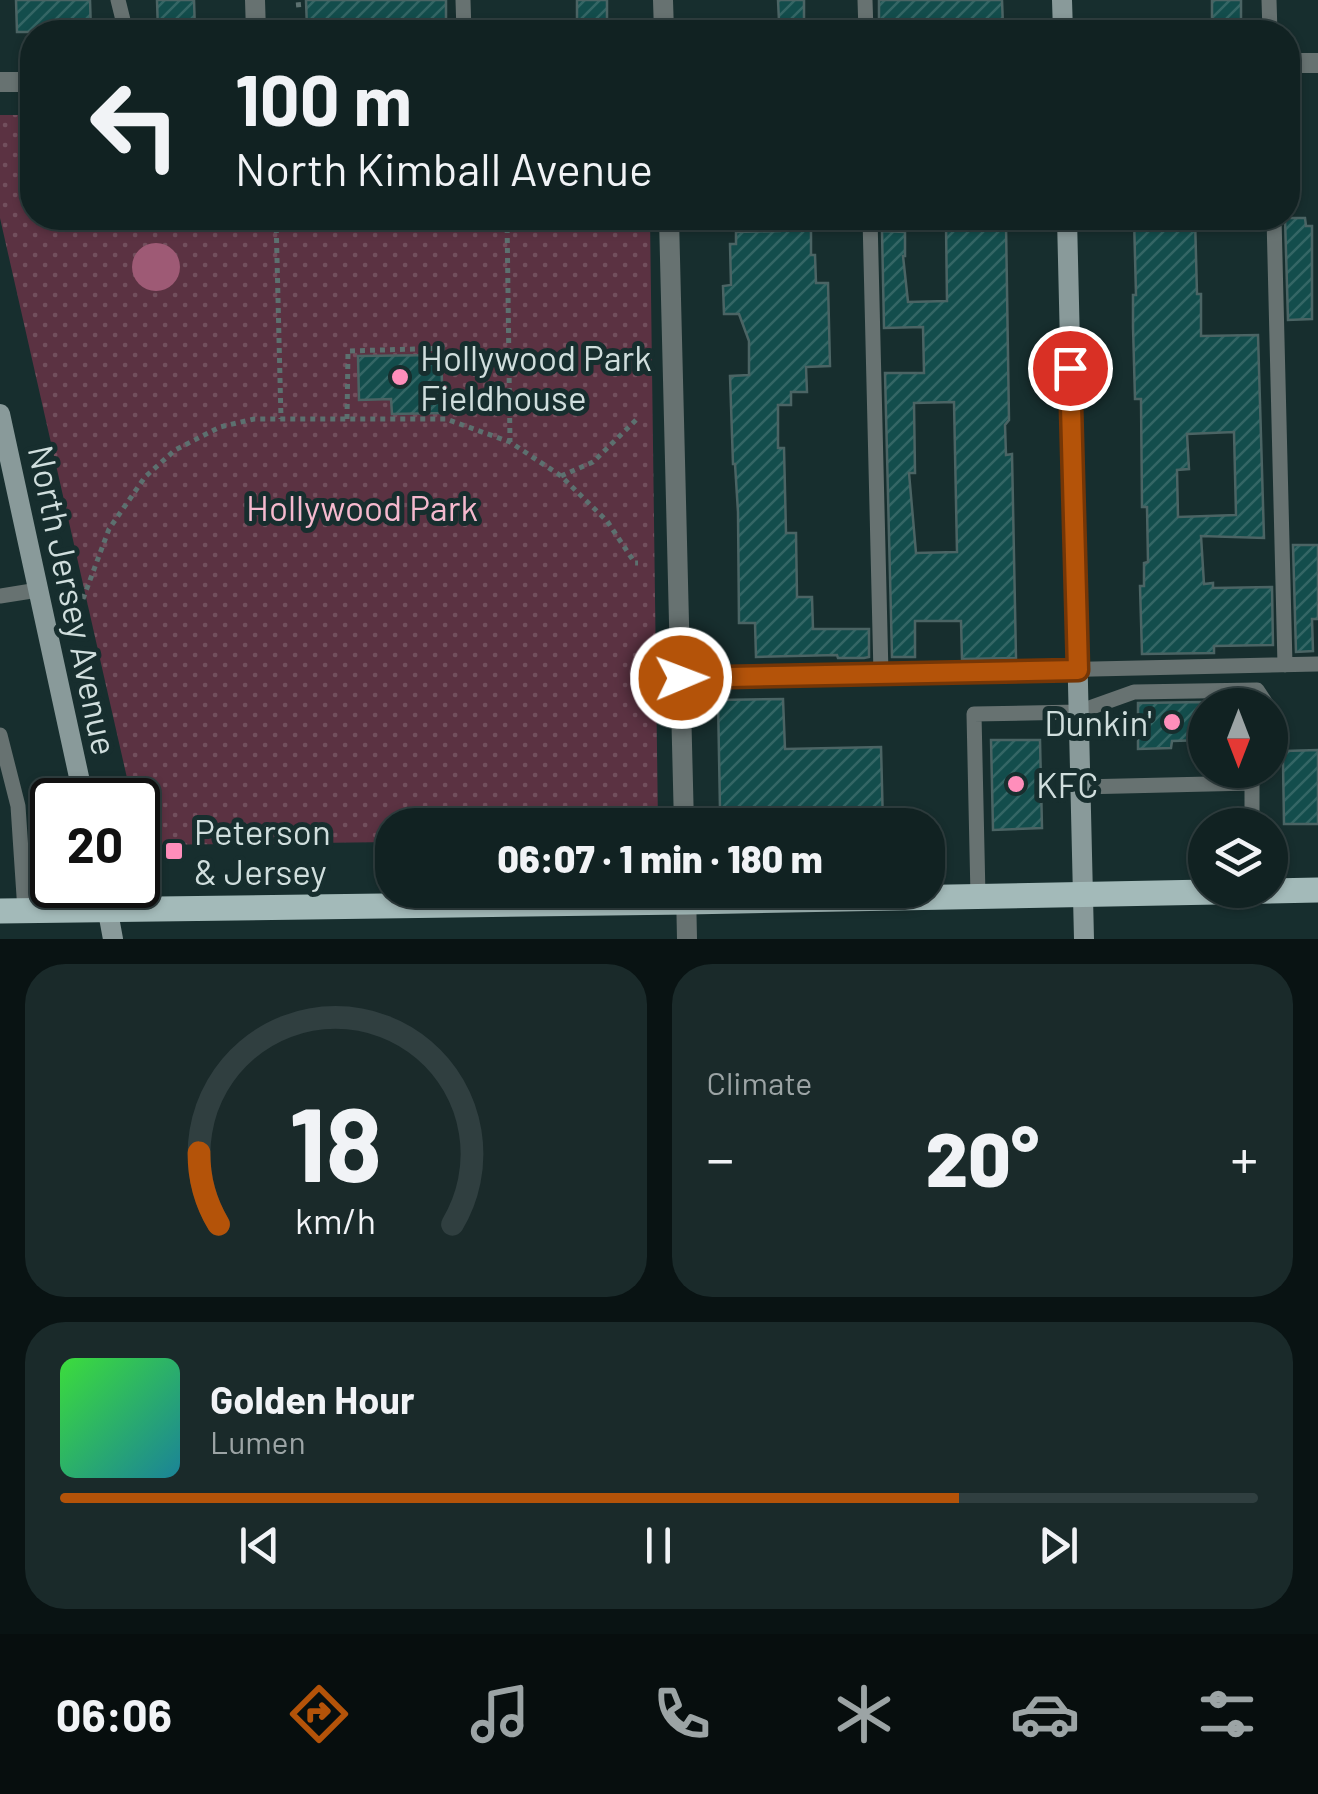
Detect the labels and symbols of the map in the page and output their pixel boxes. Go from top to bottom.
pin [1028,326,1113,411]
place label: Hollywood Park Fieldhouse [420,336,652,418]
marker: Hollywood Park Fieldhouse [389,366,411,388]
street label: North Jersey Avenue [21,441,127,759]
park label: Hollywood Park [246,486,478,528]
position arrow [629,626,733,730]
north arrow [1188,688,1288,788]
place label: Dunkin' [1044,701,1152,743]
marker: Dunkin' [1161,711,1183,733]
place label: KFC [1036,763,1098,805]
marker: KFC [1005,773,1027,795]
speed limit sign: 20 [30,778,160,908]
place label: Peterson & Jersey [194,810,331,892]
marker: Peterson & Jersey [163,840,185,862]

